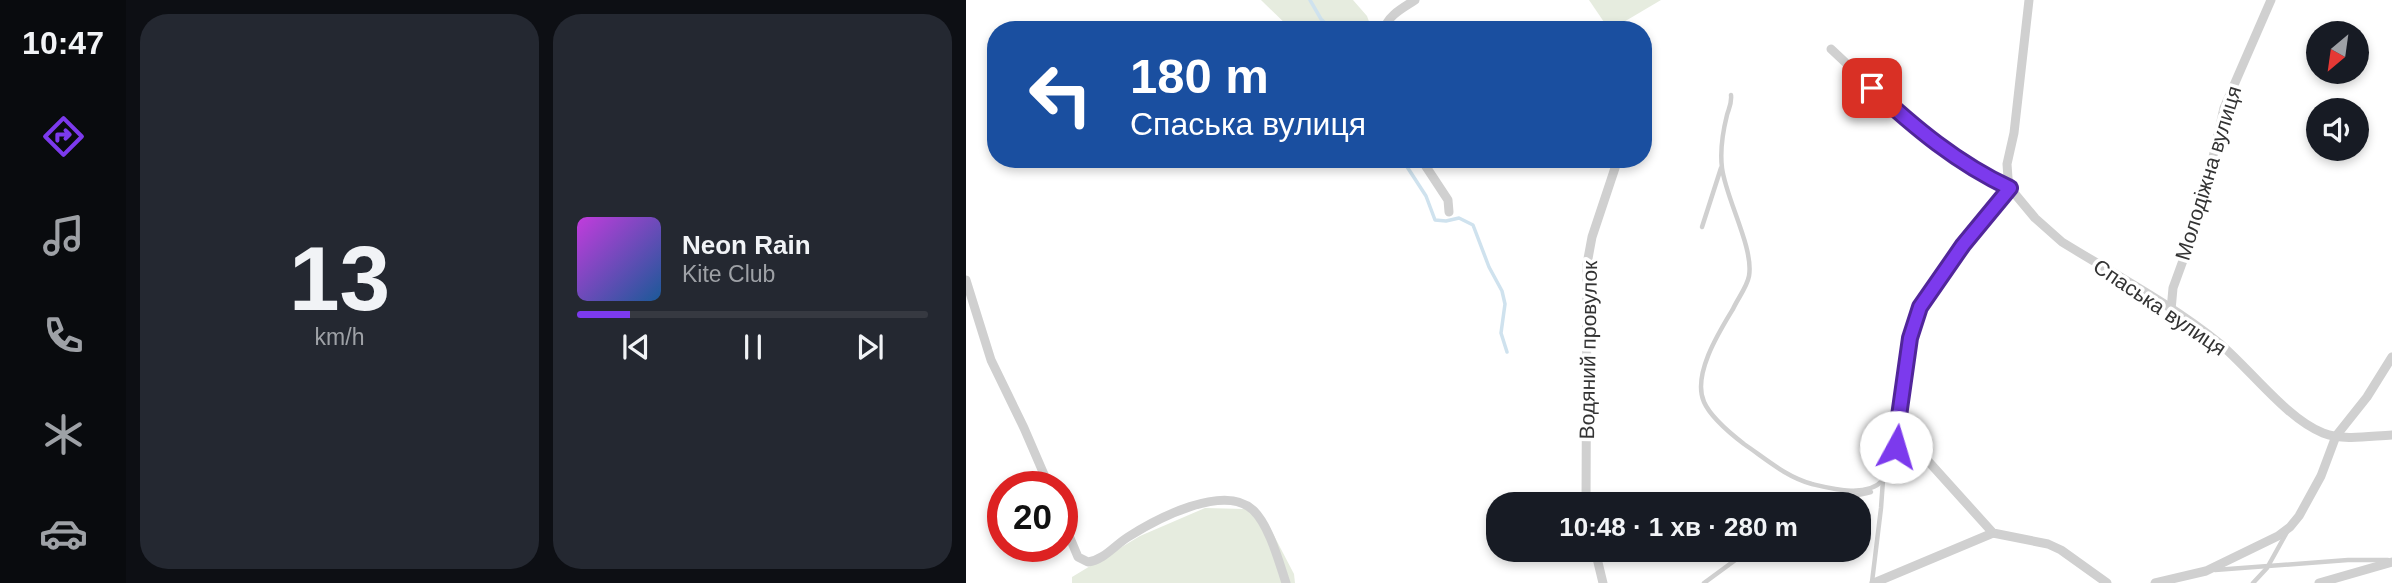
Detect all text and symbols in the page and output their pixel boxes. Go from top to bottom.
north arrow [2306,21,2370,84]
map controls [2306,21,2369,161]
text: 10:47 [22,25,104,61]
icon: left [1015,49,1106,140]
text: 180 m [1130,49,1269,103]
pin [1842,58,1902,118]
icon: arrive [1853,69,1891,107]
street label: Молодіжна вулиця [2171,83,2245,263]
button: sound [2306,98,2369,161]
text: Спаська вулиця [1130,106,1366,142]
icon: directions [39,112,88,161]
icon: music [39,211,88,260]
text: 13 [289,228,390,329]
text: Neon Rain [682,230,811,260]
street label: Спаська вулиця [2089,254,2231,360]
street label: Водяний провулок [1575,260,1601,439]
text: Kite Club [682,261,775,287]
icon: phone [39,311,88,360]
text: km/h [315,324,364,350]
icon: previous [617,328,655,366]
icon: pause [734,328,772,366]
icon: next [851,328,889,366]
icon: climate [39,410,88,459]
position arrow [1859,410,1933,484]
speed limit sign: 20 [987,471,1078,562]
icon: car [39,509,88,558]
text: 10:48 · 1 хв · 280 m [1559,512,1798,542]

